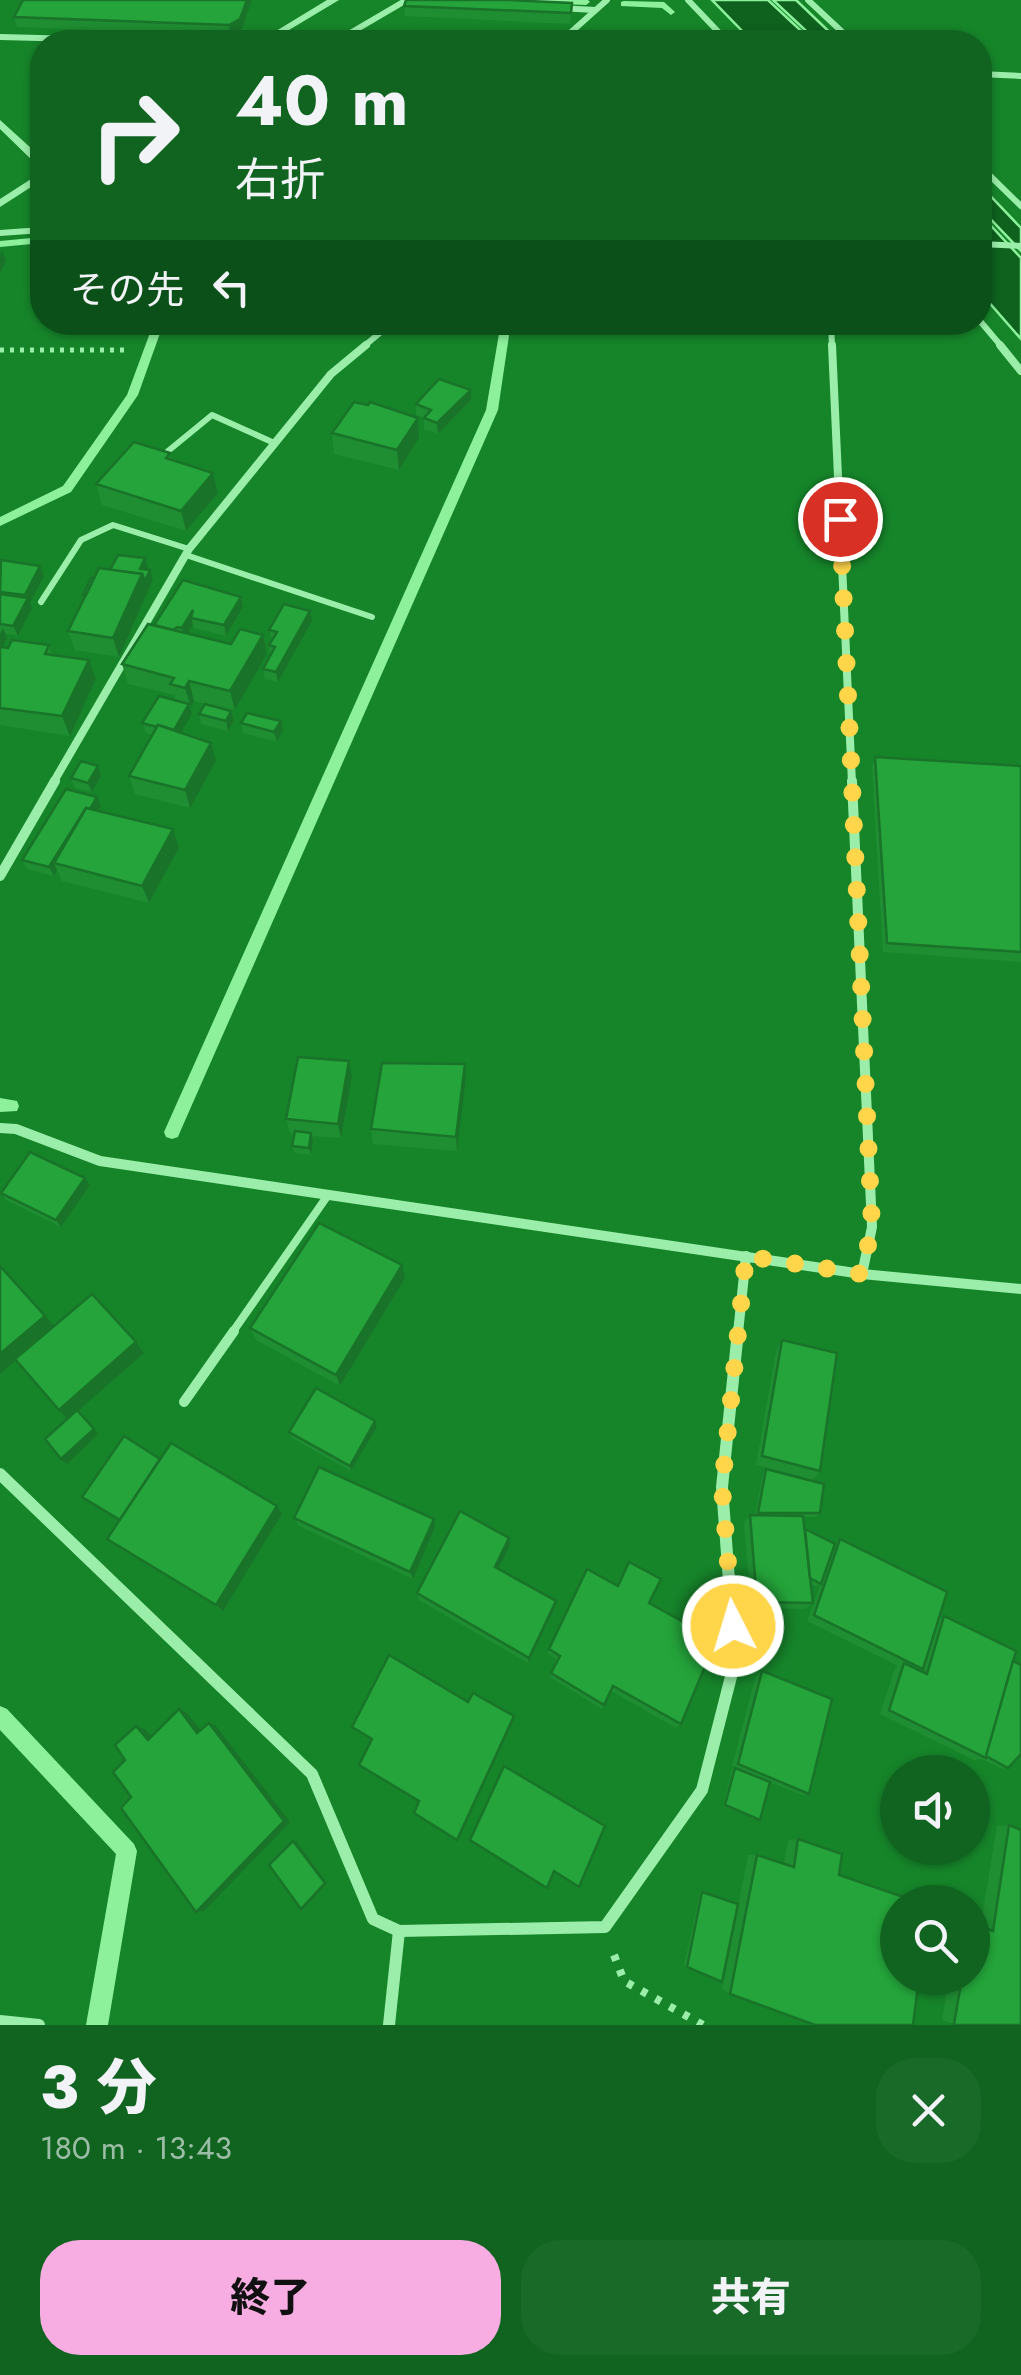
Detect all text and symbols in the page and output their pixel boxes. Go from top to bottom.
text: 40 m [235,50,409,151]
icon: right [70,70,200,200]
text: 右折 [235,147,325,212]
icon: left [204,260,259,315]
text: その先 [70,262,184,317]
pin [798,477,883,562]
icon: arrive [813,492,868,547]
position arrow [681,1574,785,1678]
map controls [880,1755,990,1995]
button: sound [880,1755,990,1865]
button: search [880,1885,990,1995]
text: 3 分 [40,2044,157,2131]
button: close [876,2058,981,2163]
text: 180 m · 13:43 [40,2125,232,2171]
button: 終了 [40,2240,501,2355]
button: 共有 [521,2240,981,2355]

